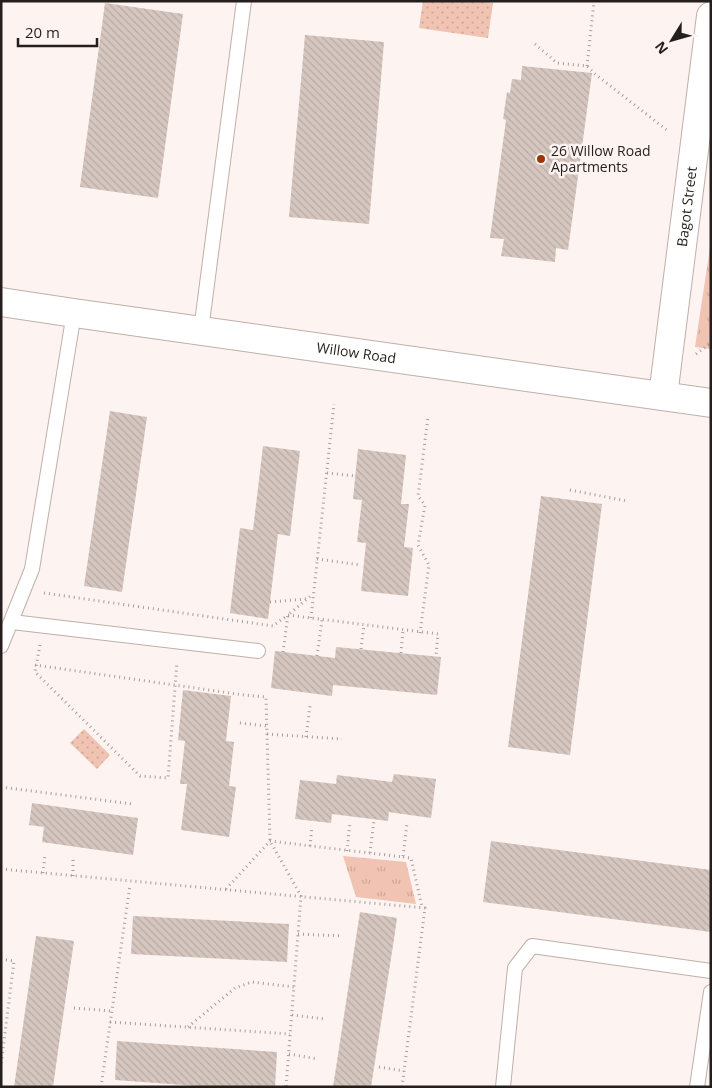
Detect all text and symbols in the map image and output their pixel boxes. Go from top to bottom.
scale bar [18,15,96,47]
north arrow [647,15,697,65]
text: 20 m [25,22,60,42]
text: N [650,38,672,58]
place label: 26 Willow Road Apartments [551,141,651,176]
marker: 26 Willow Road Apartments [535,153,547,165]
street label: Bagot Street [672,165,701,248]
street label: Willow Road [316,337,397,367]

